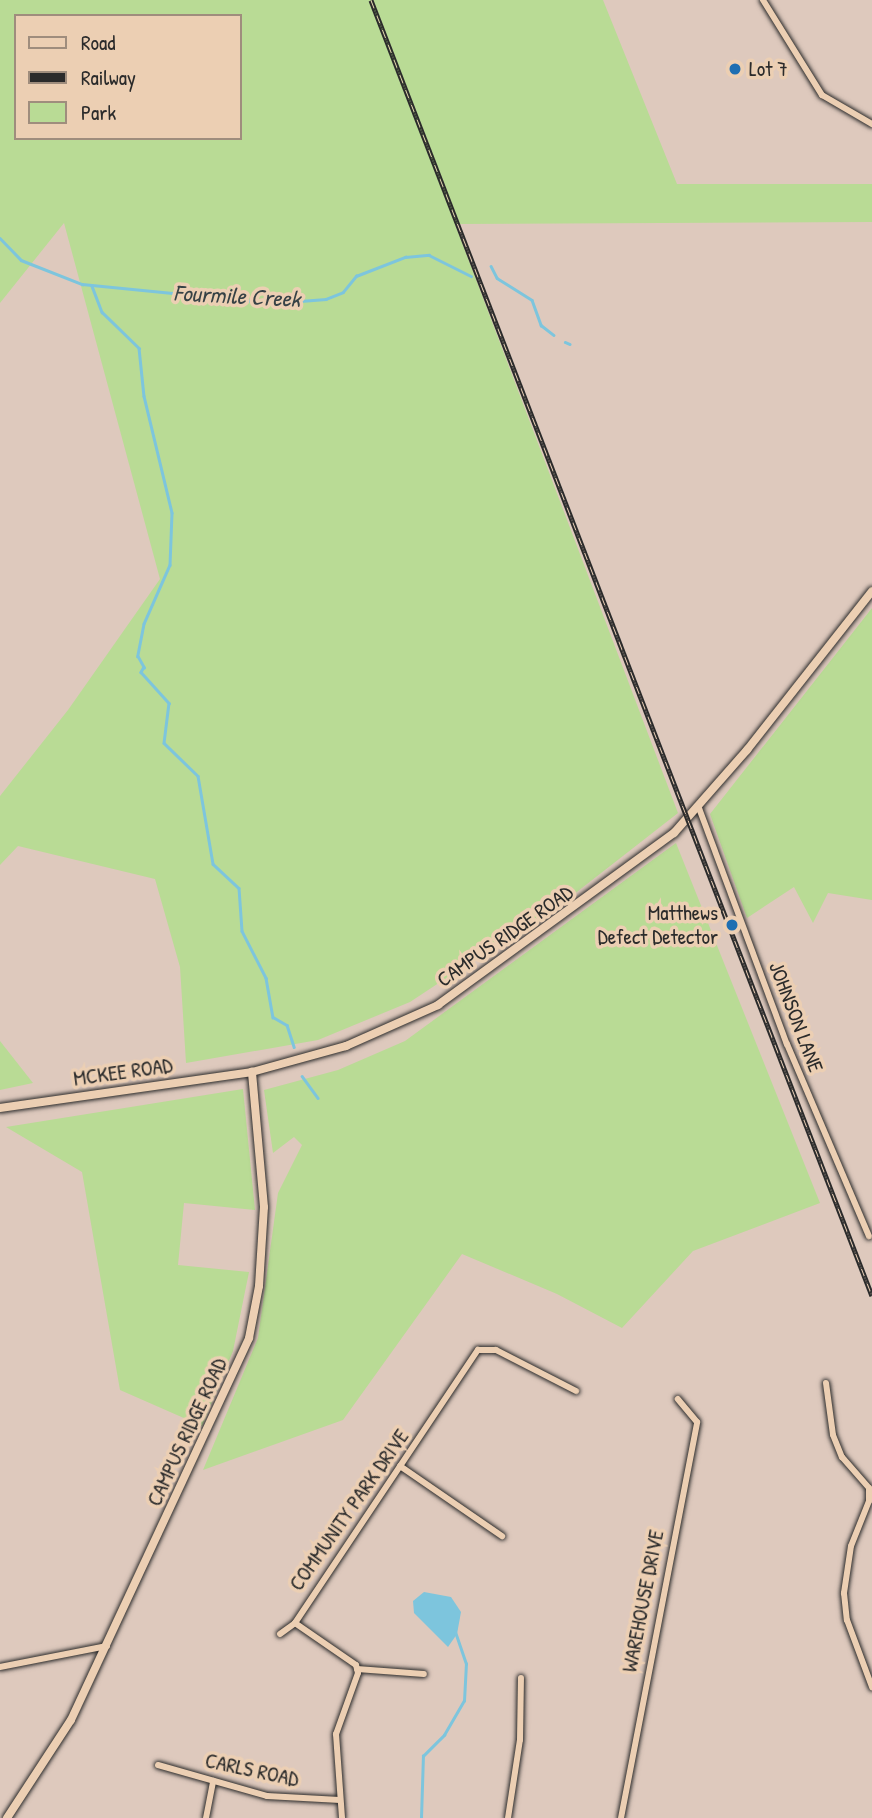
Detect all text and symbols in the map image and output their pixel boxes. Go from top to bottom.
legend [14,14,242,140]
text: Road [81,28,115,57]
place label: Lot 7 [749,56,788,82]
marker: Lot 7 [727,61,743,77]
text: Railway [81,63,136,92]
text: Park [81,98,116,127]
water label: Fourmile Creek [173,279,301,313]
street label: CAMPUS RIDGE ROAD [432,880,578,992]
place label: Matthews Defect Detector [598,900,718,950]
marker: Matthews Defect Detector [724,917,740,933]
street label: JOHNSON LANE [763,958,829,1076]
street label: MCKEE ROAD [72,1053,174,1091]
street label: CAMPUS RIDGE ROAD [142,1354,232,1510]
street label: COMMUNITY PARK DRIVE [284,1425,414,1595]
street label: WAREHOUSE DRIVE [617,1528,669,1674]
street label: CARLS ROAD [203,1748,301,1792]

